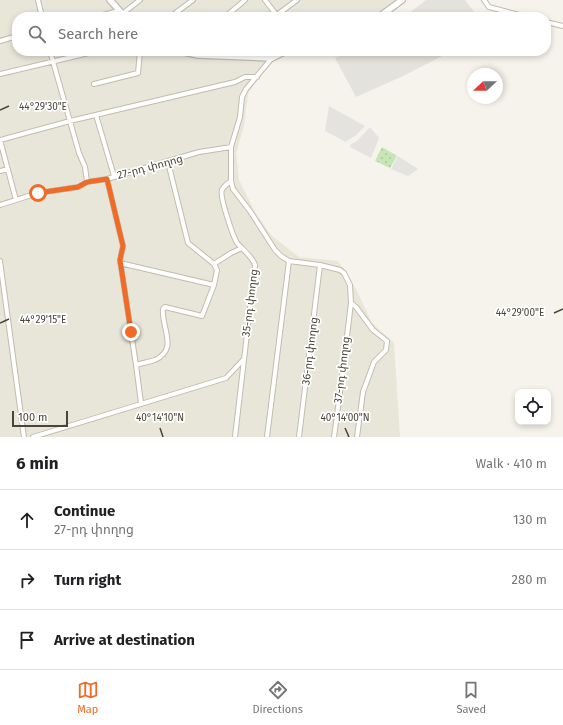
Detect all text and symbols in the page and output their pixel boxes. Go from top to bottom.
search box [12,12,551,56]
icon: search [26,23,48,45]
text: Search here [58,25,138,43]
north arrow [467,68,503,104]
text: 44°29'30"E [19,101,67,113]
street label: 27-րդ փողոց [116,152,184,182]
route start [29,184,47,202]
street label: 35-րդ փողոց [239,268,261,338]
text: 44°29'00"E [496,307,544,319]
text: 44°29'15"E [20,314,66,326]
street label: 36-րդ փողոց [299,316,321,386]
route end [122,323,140,341]
street label: 37-րդ փողոց [331,336,353,404]
map controls [515,389,551,425]
button: locate [515,389,551,425]
scale bar [12,409,68,428]
text: 100 m [18,411,47,424]
text: 40°14'10"N [136,412,184,424]
text: 40°14'00"N [320,412,370,424]
text: 6 min [16,453,59,474]
text: Walk · 410 m [476,456,547,471]
text: Continue [54,502,115,520]
icon: ahead [16,509,38,531]
text: 130 m [513,512,547,527]
text: 27-րդ փողոց [54,522,134,537]
icon: right [16,569,38,591]
text: Turn right [54,571,121,589]
text: 280 m [512,572,547,587]
icon: arrive [16,629,38,651]
text: Arrive at destination [54,631,195,649]
tab: Map [77,679,99,716]
tab: Directions [252,679,303,716]
tab: Saved [456,679,486,716]

